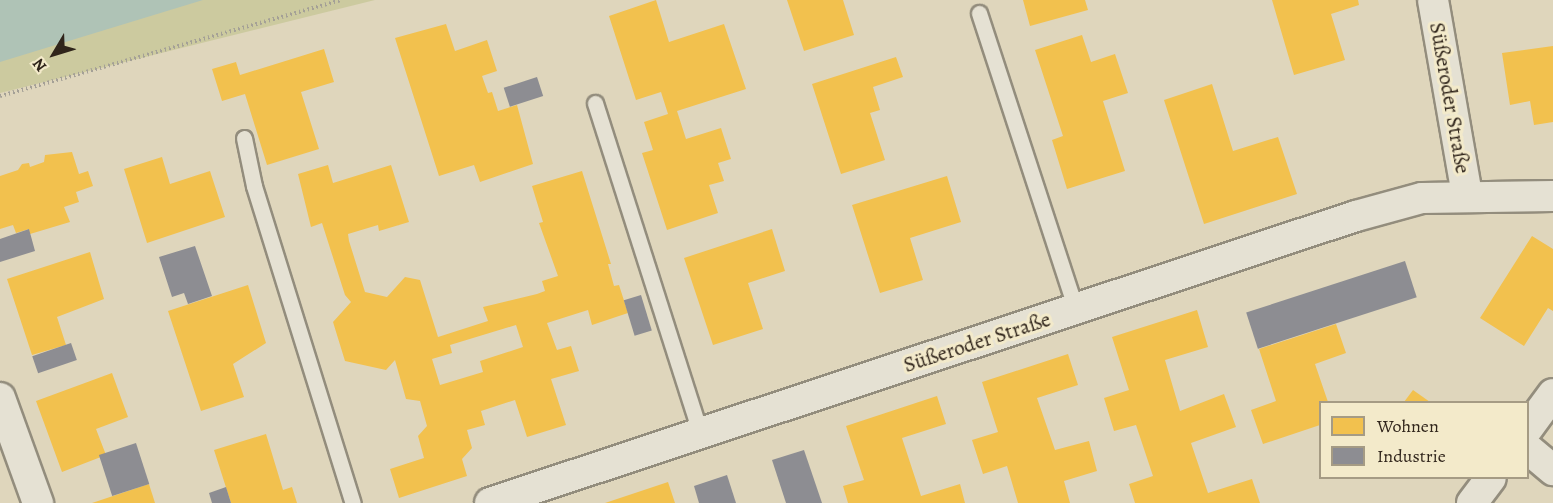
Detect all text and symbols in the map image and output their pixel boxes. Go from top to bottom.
street label: Süßeroder Straße [1424,20,1476,176]
north arrow [24,24,84,84]
text: N [28,54,52,76]
street label: Süßeroder Straße [900,306,1054,378]
legend [1319,401,1529,479]
text: Wohnen [1377,414,1439,438]
text: Industrie [1377,444,1446,468]

